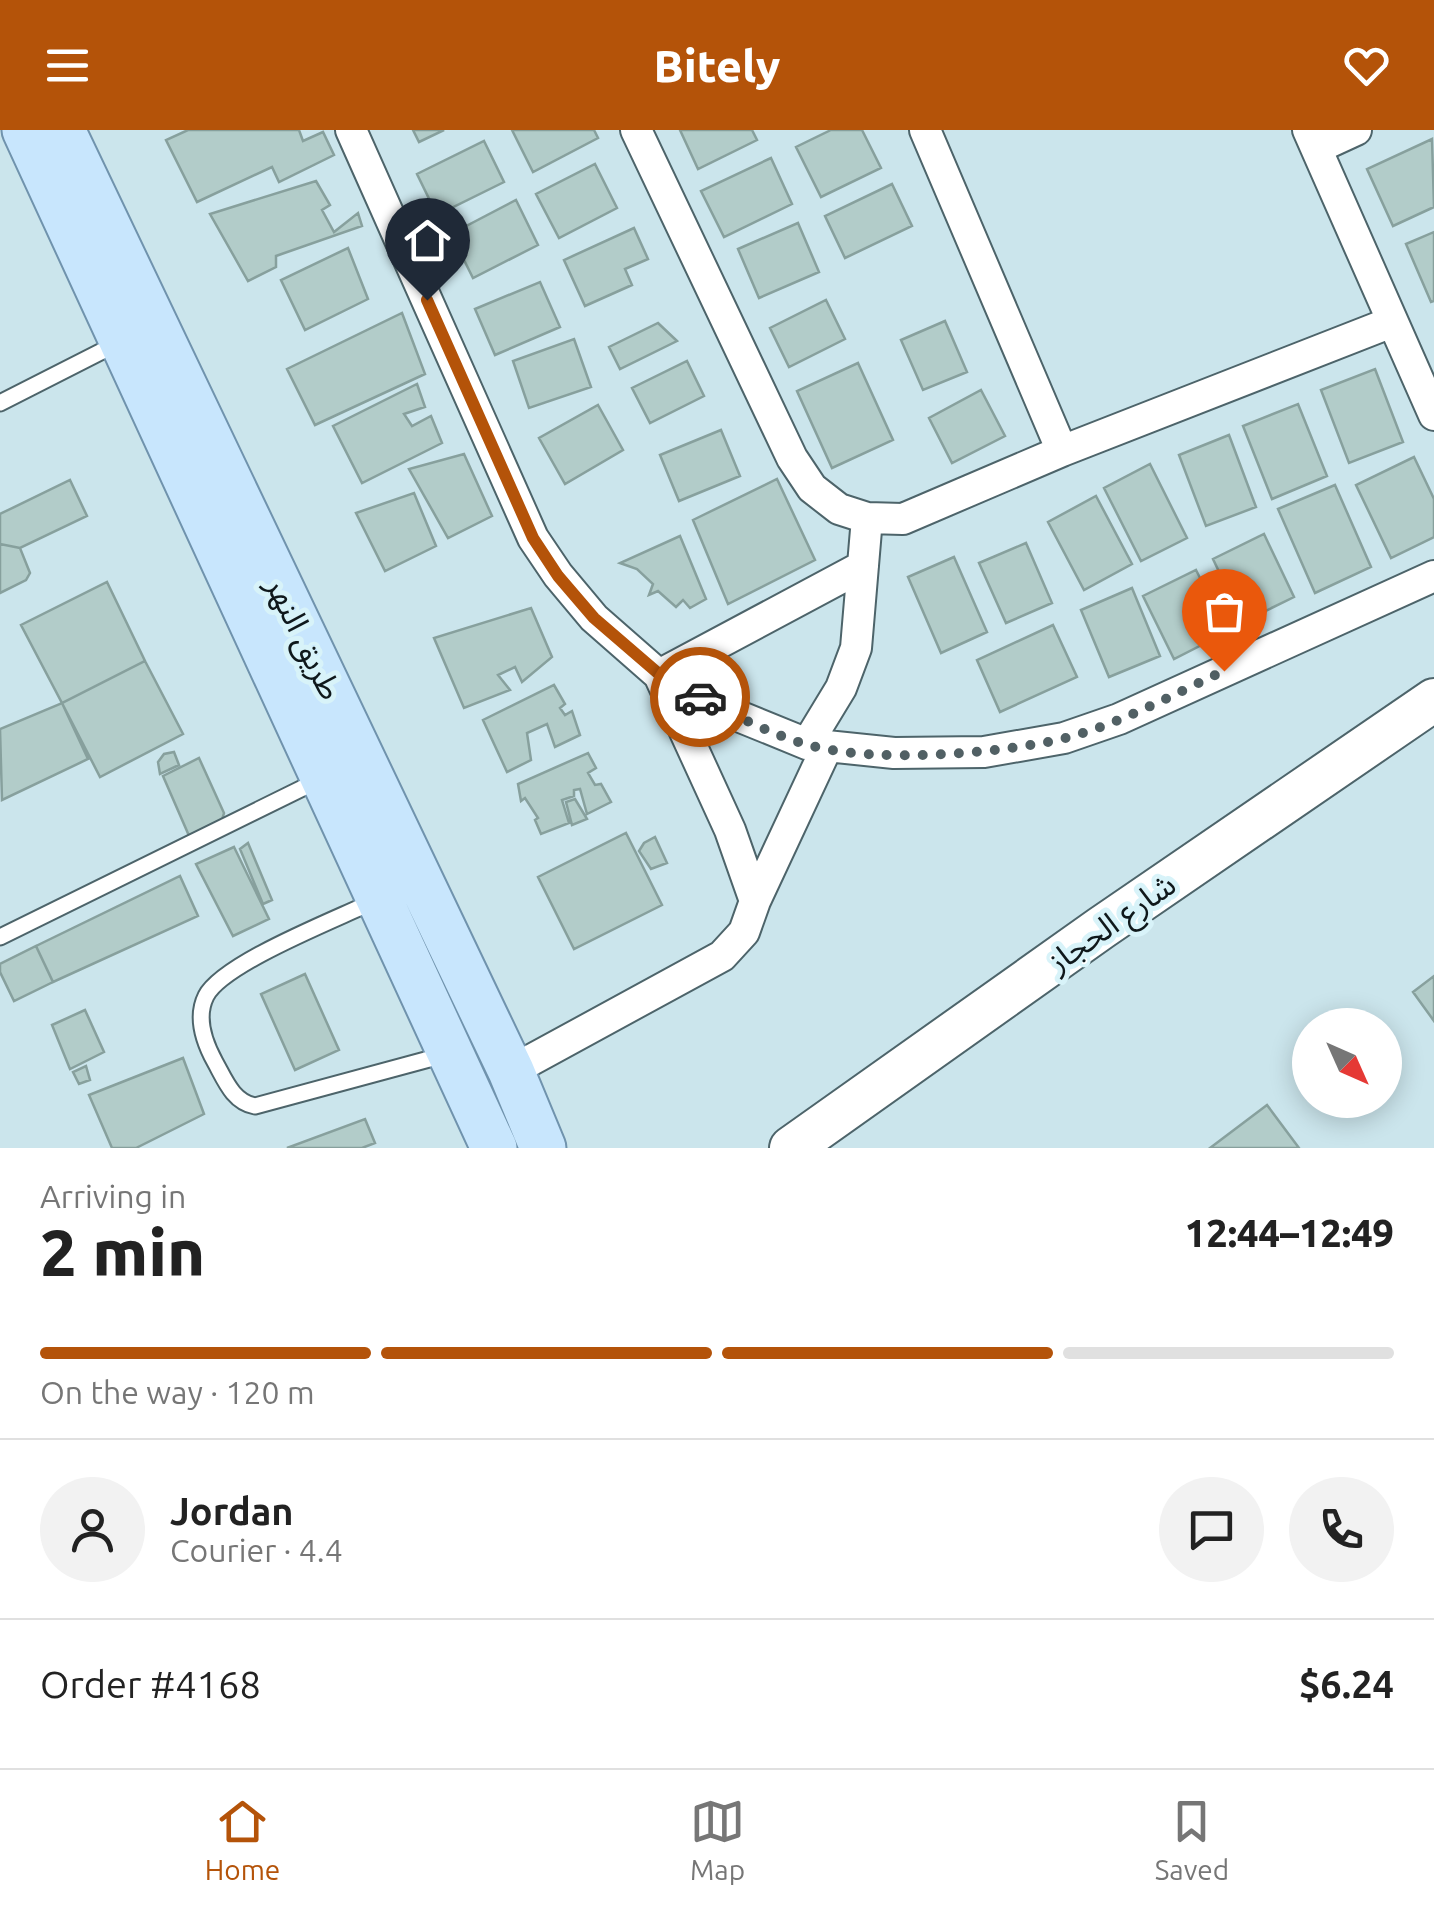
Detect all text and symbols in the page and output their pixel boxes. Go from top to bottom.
icon: menu [40,38,95,93]
icon: heart [1339,38,1394,93]
text: Bitely [654,40,780,91]
pin [385,198,470,301]
icon: home [400,213,455,268]
pin [1182,569,1267,672]
street label: طريق النهر [257,570,350,706]
icon: bag [1197,584,1252,639]
courier [650,647,750,747]
icon: car [673,670,728,725]
street label: شارع الحجاز [1039,865,1186,985]
north arrow [1292,1008,1402,1118]
map controls [1292,1008,1402,1118]
text: Arriving in [40,1178,186,1214]
text: 12:44–12:49 [1185,1212,1394,1254]
text: 2 min [40,1215,205,1288]
text: On the way · 120 m [40,1374,315,1410]
button: person [40,1477,145,1582]
button: chat [1159,1477,1264,1582]
button: phone [1289,1477,1394,1582]
text: Jordan [170,1490,294,1532]
text: Courier · 4.4 [170,1532,343,1568]
text: Order #4168 [40,1663,261,1705]
text: $6.24 [1299,1663,1394,1705]
tab: Home [205,1794,280,1885]
tab: Map [690,1794,745,1885]
tab: Saved [1155,1794,1229,1885]

